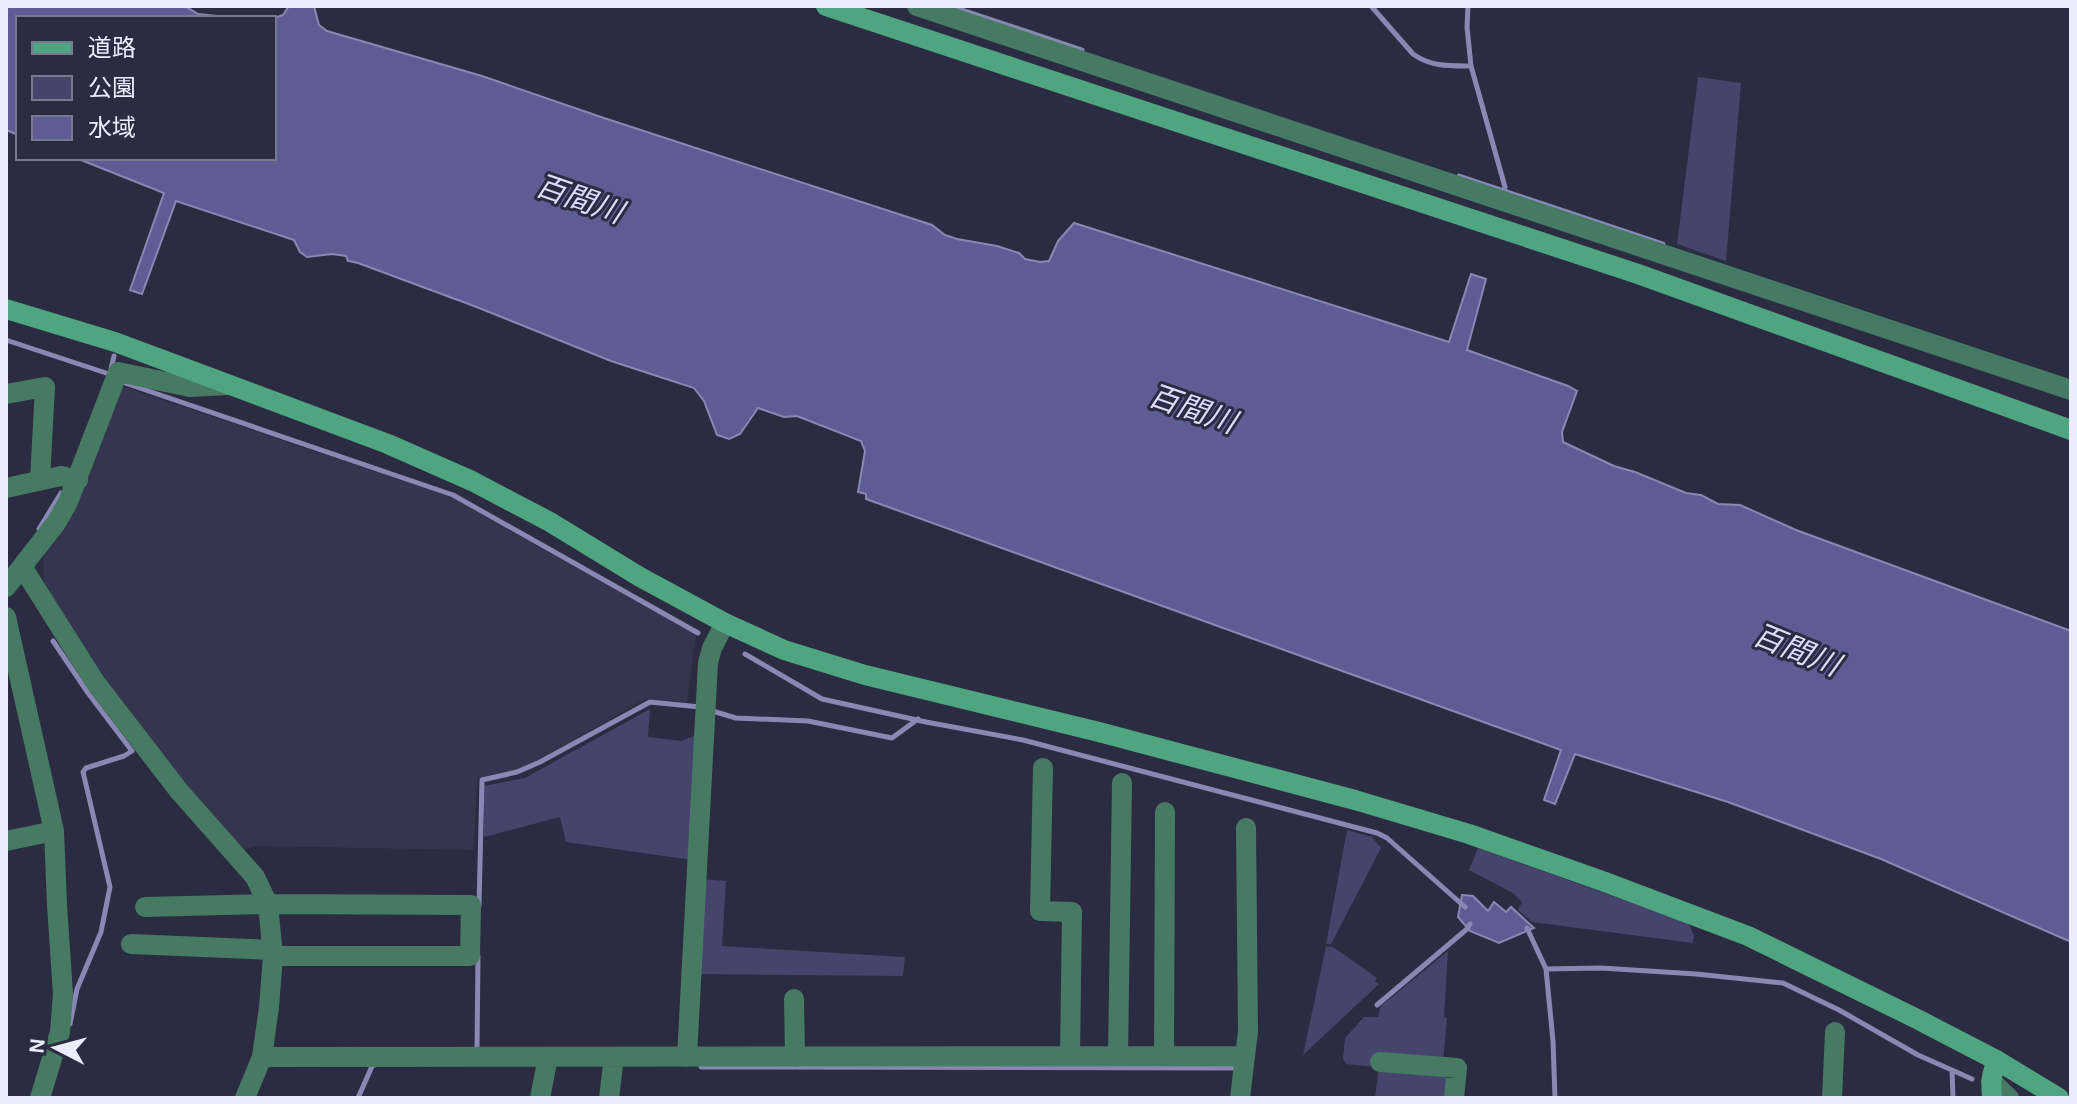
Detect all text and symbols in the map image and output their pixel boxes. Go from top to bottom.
legend [16,16,276,160]
text: 道路 [88,35,136,61]
text: 公園 [88,76,136,101]
text: 水域 [88,115,136,141]
water label: 百間川 [532,171,629,230]
water label: 百間川 [1145,381,1242,440]
water label: 百間川 [1749,620,1846,683]
north arrow [16,1008,96,1088]
text: N [25,1037,49,1055]

